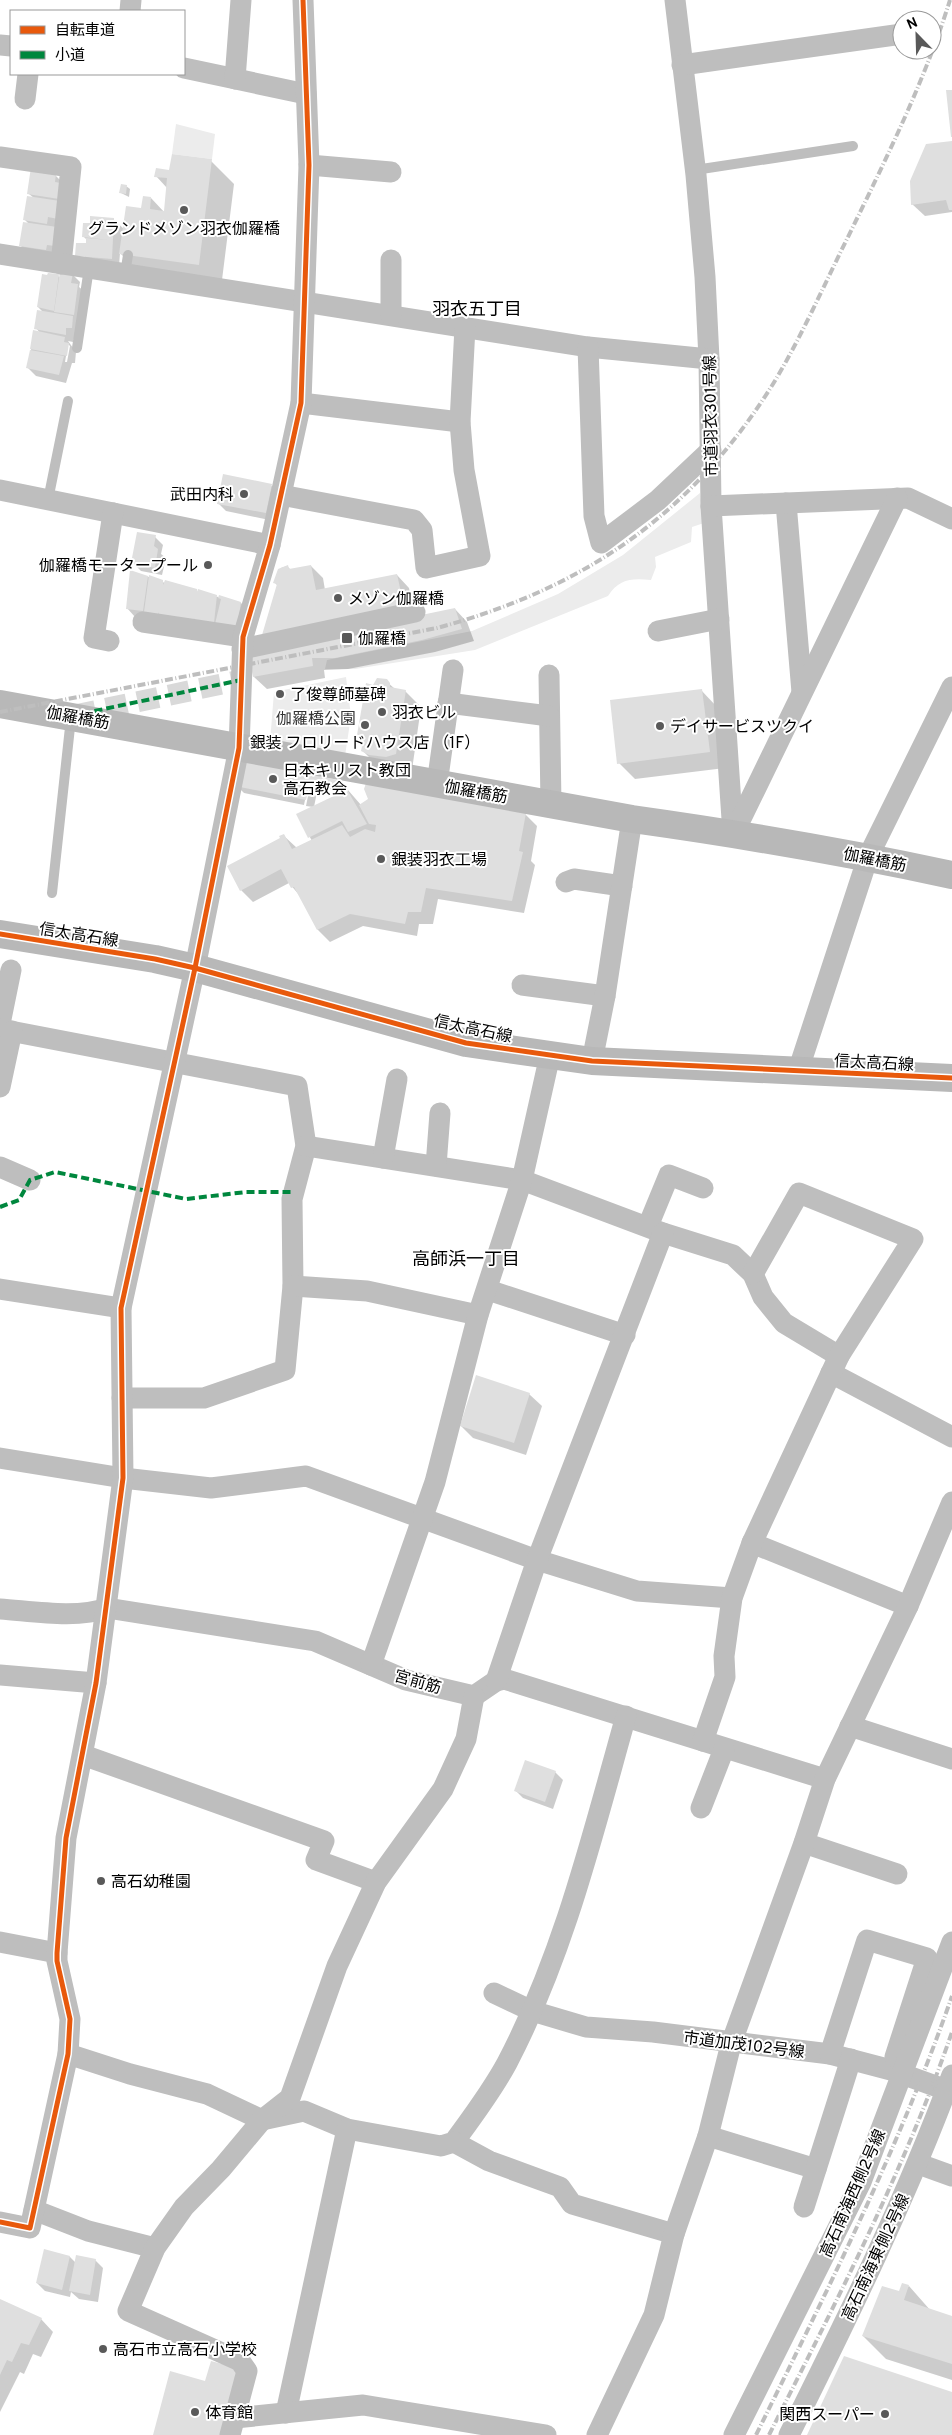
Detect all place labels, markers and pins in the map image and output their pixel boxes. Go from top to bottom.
marker: グランドメゾン羽衣伽羅橋 [178,204,190,216]
place label: グランドメゾン羽衣伽羅橋 [88,220,280,240]
place label: 武田内科 [170,486,234,506]
marker: 武田内科 [238,488,250,500]
place label: 伽羅橋モータープール [39,557,198,577]
marker: 伽羅橋モータープール [202,559,214,571]
place label: メゾン伽羅橋 [348,590,444,610]
marker: メゾン伽羅橋 [332,592,344,604]
place label: 伽羅橋 [358,630,406,650]
marker: 伽羅橋 [340,631,354,645]
place label: 了俊尊師墓碑 [290,686,386,706]
marker: 了俊尊師墓碑 [274,688,286,700]
place label: 羽衣ビル [392,704,456,724]
marker: 羽衣ビル [376,706,388,718]
place label: デイサービスツクイ [670,718,814,738]
marker: 銀装 フロリードハウス店 （1F） [359,719,371,731]
marker: デイサービスツクイ [654,720,666,732]
place label: 銀装 フロリードハウス店 （1F） [250,734,480,754]
place label: 日本キリスト教団 高石教会 [283,762,411,800]
marker: 日本キリスト教団 高石教会 [267,773,279,785]
place label: 銀装羽衣工場 [391,851,487,871]
marker: 銀装羽衣工場 [375,853,387,865]
place label: 高石幼稚園 [111,1873,191,1893]
marker: 高石幼稚園 [95,1875,107,1887]
place label: 高石市立高石小学校 [113,2341,257,2361]
marker: 高石市立高石小学校 [97,2343,109,2355]
place label: 体育館 [205,2404,253,2424]
marker: 体育館 [189,2406,201,2418]
place label: 関西スーパー [779,2406,875,2426]
marker: 関西スーパー [879,2408,891,2420]

